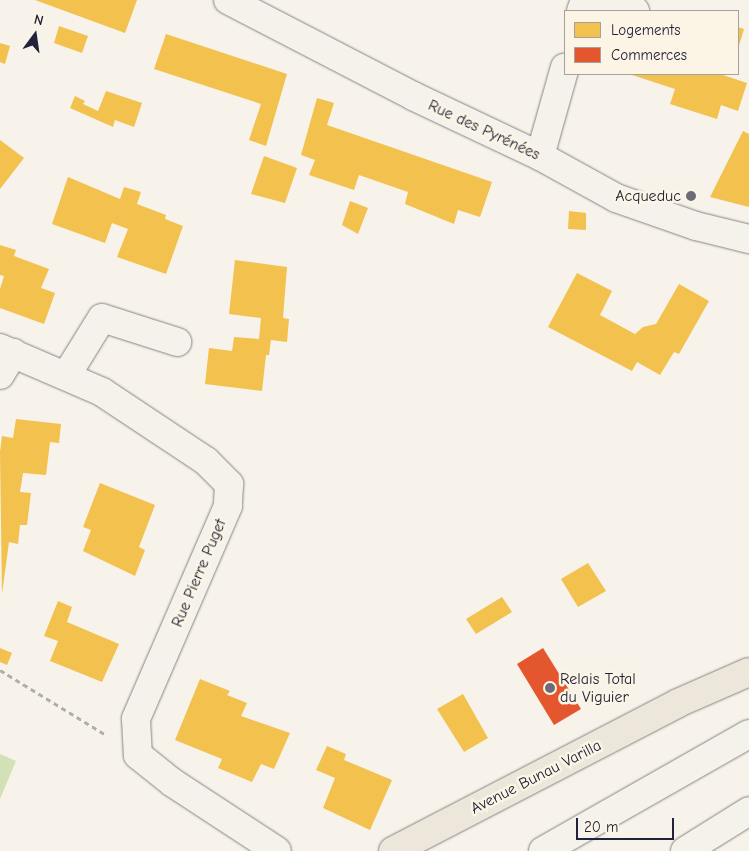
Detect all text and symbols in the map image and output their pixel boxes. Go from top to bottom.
north arrow [10,10,60,60]
legend [564,10,739,75]
text: N [32,11,45,29]
text: Logements [611,21,680,39]
text: Commerces [611,46,687,64]
street label: Rue des Pyrénées [425,96,543,164]
place label: Acqueduc [615,186,681,206]
marker: Acqueduc [685,190,697,202]
street label: Rue Pierre Puget [168,516,230,630]
place label: Relais Total du Viguier [560,669,636,707]
marker: Relais Total du Viguier [544,682,556,694]
street label: Avenue Bunau Varilla [468,736,604,818]
scale bar [579,808,676,840]
text: 20 m [584,818,618,836]

